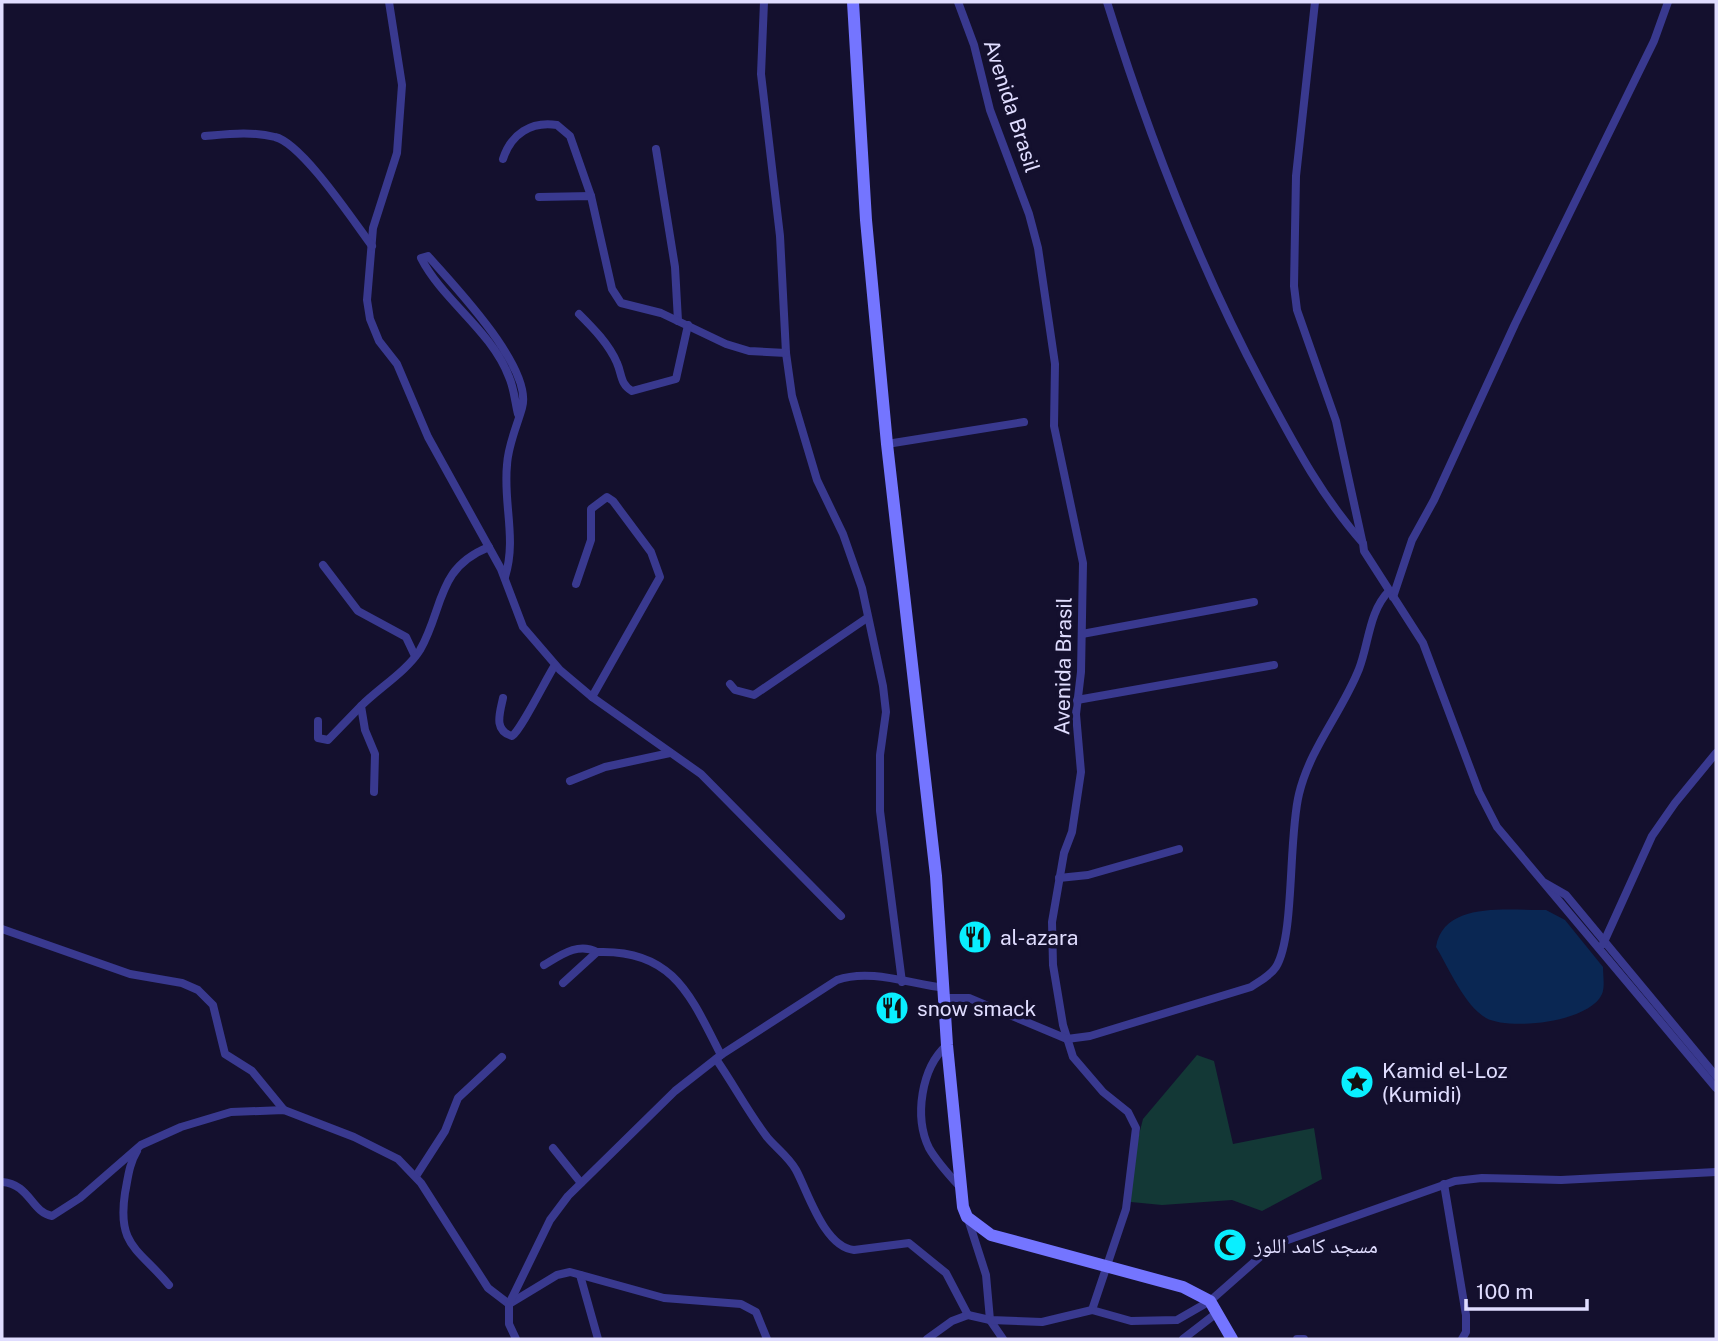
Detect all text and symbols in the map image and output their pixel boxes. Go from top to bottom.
street label: Avenida Brasil [979,36,1045,176]
street label: Avenida Brasil [1049,597,1077,735]
restaurant icon: al-azara [956,918,994,956]
place label: al-azara [1000,925,1078,950]
restaurant icon: snow smack [873,989,911,1027]
place label: snow smack [917,996,1037,1021]
place label: Kamid el-Loz (Kumidi) [1382,1058,1508,1107]
place icon: Kamid el-Loz (Kumidi) [1338,1063,1376,1101]
mosque icon: مسجد كامد اللوز [1211,1226,1249,1264]
place label: مسجد كامد اللوز [1253,1233,1378,1258]
scale bar [1466,1268,1587,1312]
text: 100 m [1476,1279,1533,1304]

